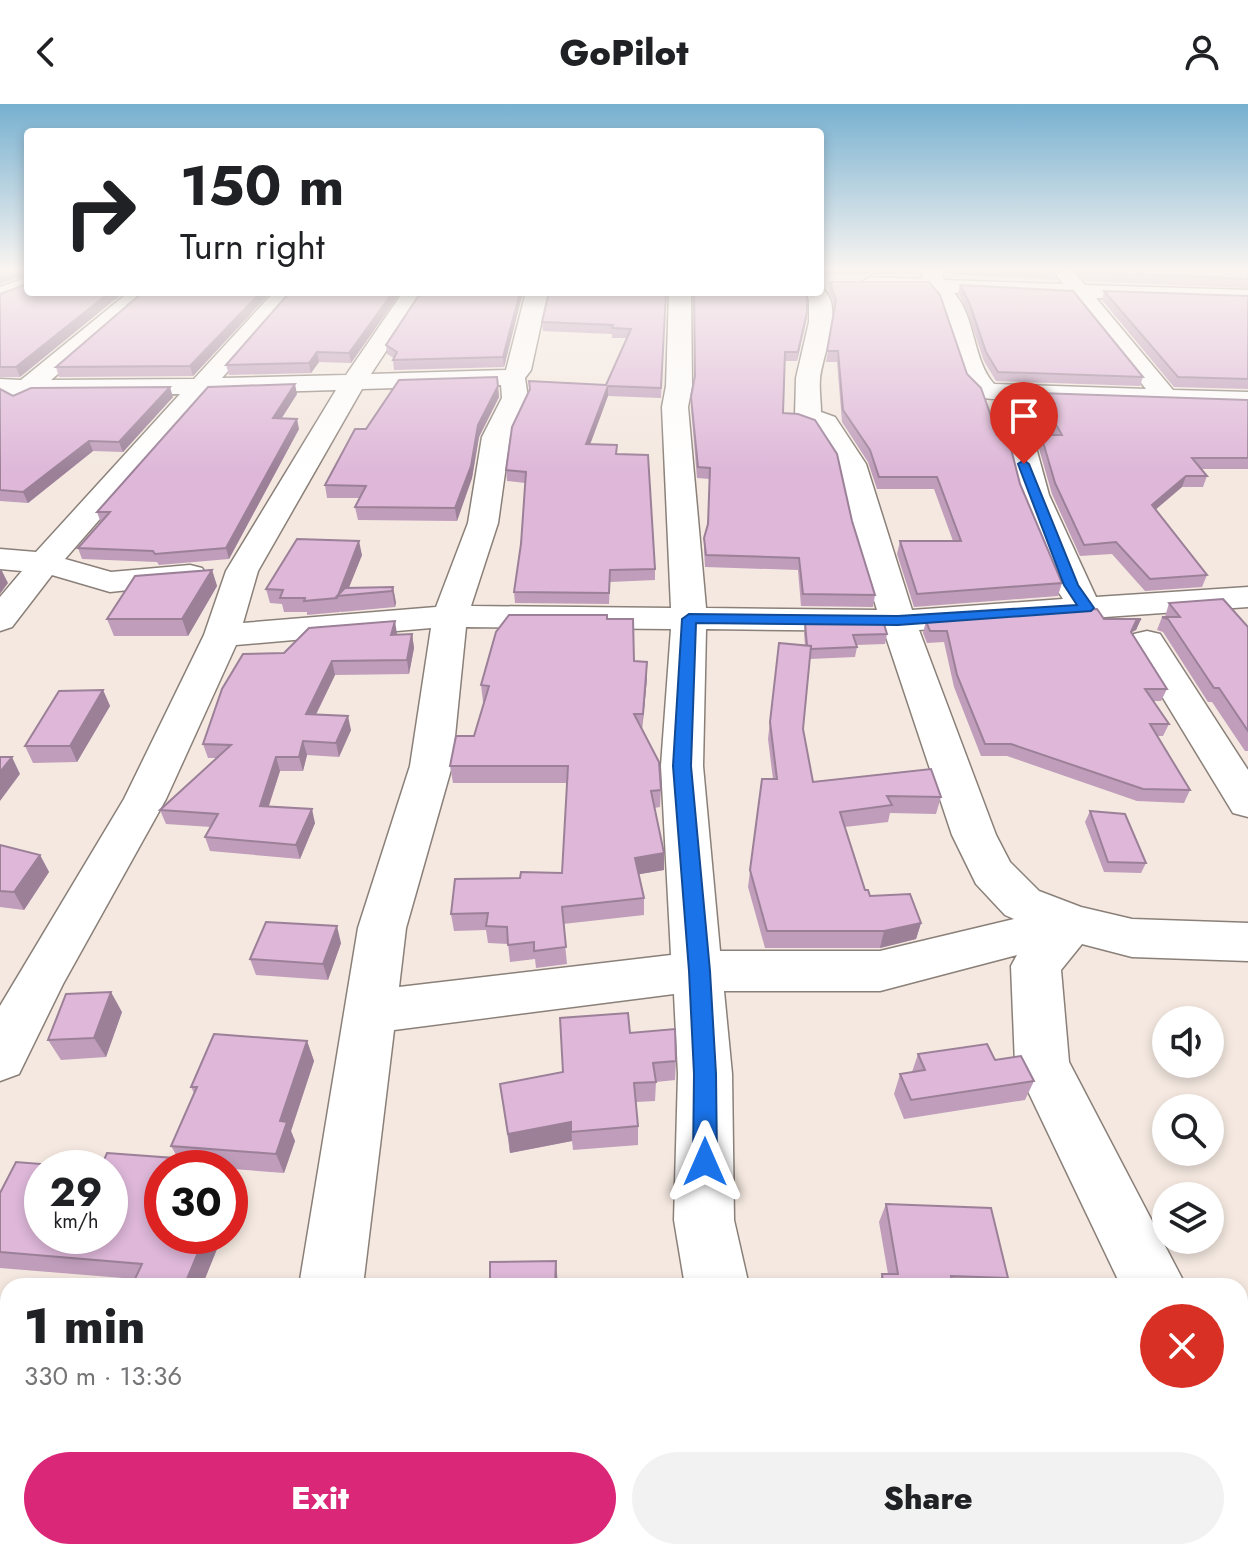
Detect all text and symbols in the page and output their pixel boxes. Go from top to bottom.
text: GoPilot [560,26,688,78]
icon: back [24,30,68,74]
icon: person [1180,30,1224,74]
text: 150 m [180,145,344,226]
icon: right [48,160,152,264]
text: Turn right [180,220,325,272]
pin [990,382,1058,464]
icon: arrive [1002,394,1046,438]
map controls [1152,1006,1224,1254]
button: sound [1152,1006,1224,1078]
button: search [1152,1094,1224,1166]
position arrow [663,1120,747,1204]
speed limit sign: 30 [144,1150,248,1254]
text: 29 [50,1163,103,1221]
button: layers [1152,1182,1224,1254]
text: km/h [53,1207,99,1236]
text: 1 min [24,1292,145,1361]
button: close [1140,1304,1224,1388]
text: 330 m · 13:36 [24,1357,182,1395]
button: Exit [24,1452,616,1544]
button: Share [632,1452,1224,1544]

